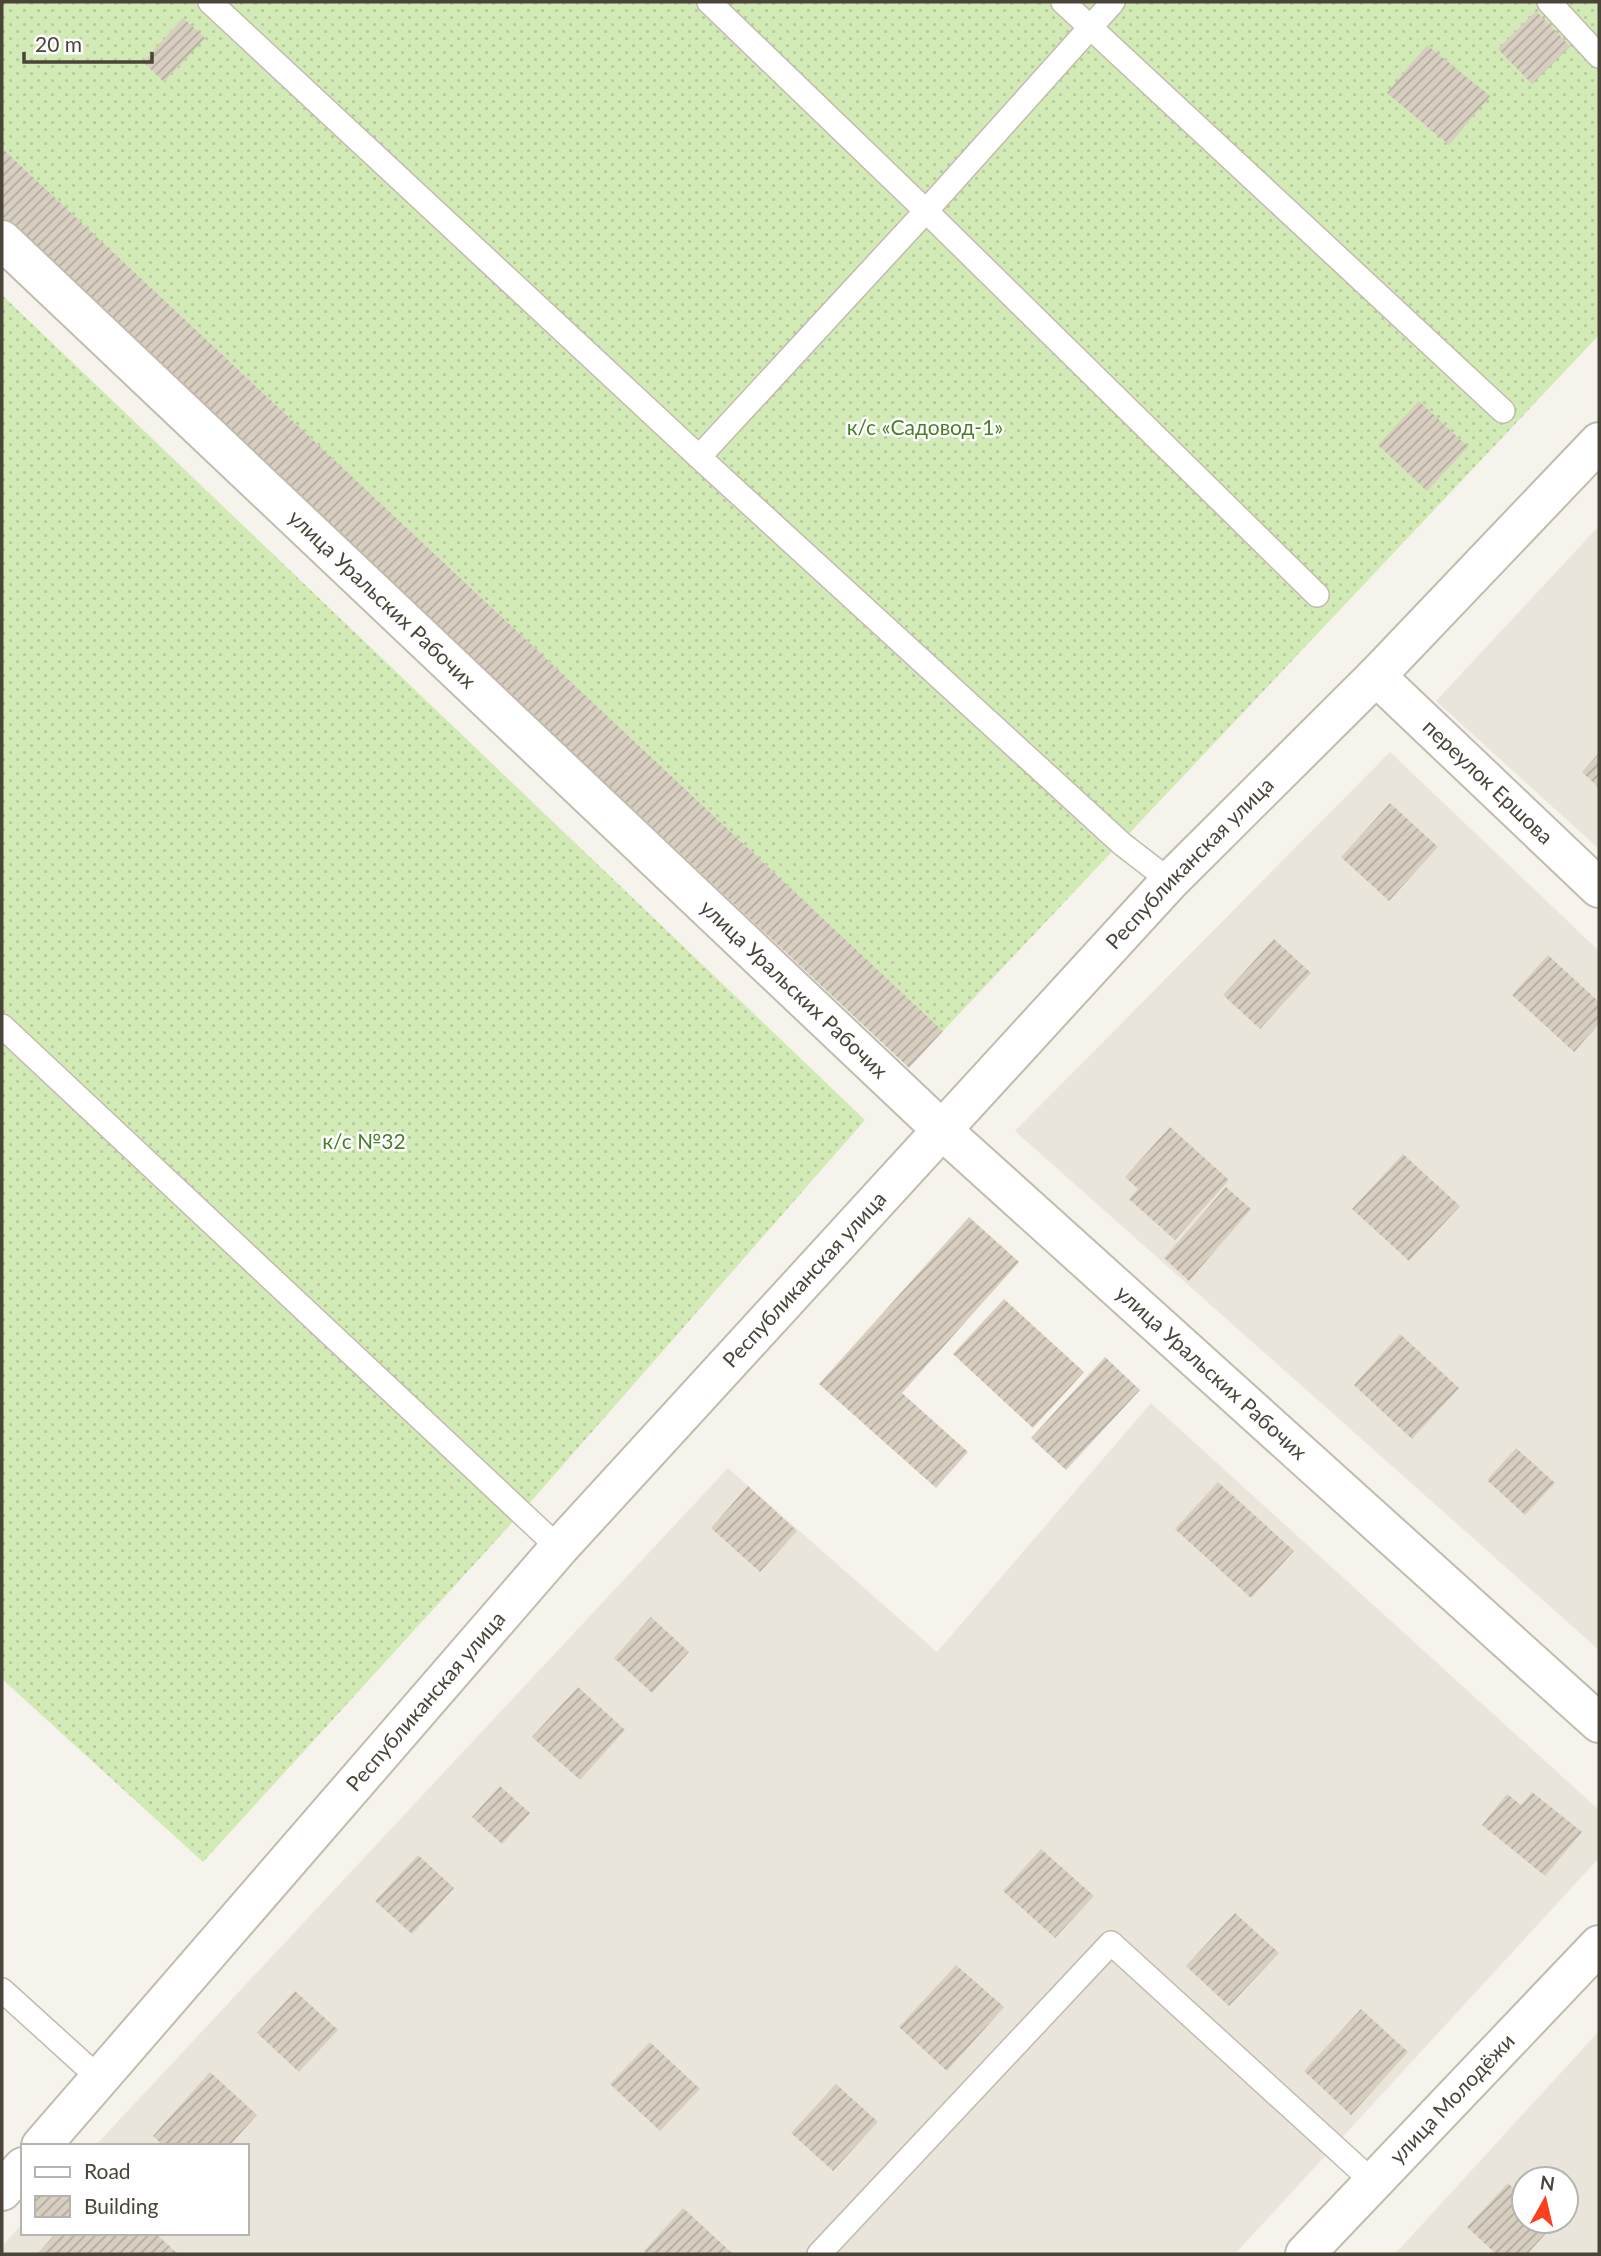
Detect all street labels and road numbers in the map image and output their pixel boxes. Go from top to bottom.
street label: улица Уральских Рабочих [284,504,482,693]
street label: переулок Ершова [1419,714,1559,848]
street label: Республиканская улица [1100,771,1278,954]
street label: улица Уральских Рабочих [696,894,894,1083]
street label: Республиканская улица [717,1186,891,1372]
street label: улица Уральских Рабочих [1112,1279,1313,1465]
street label: Республиканская улица [340,1606,510,1796]
street label: улица Молодёжи [1384,2028,1519,2168]

